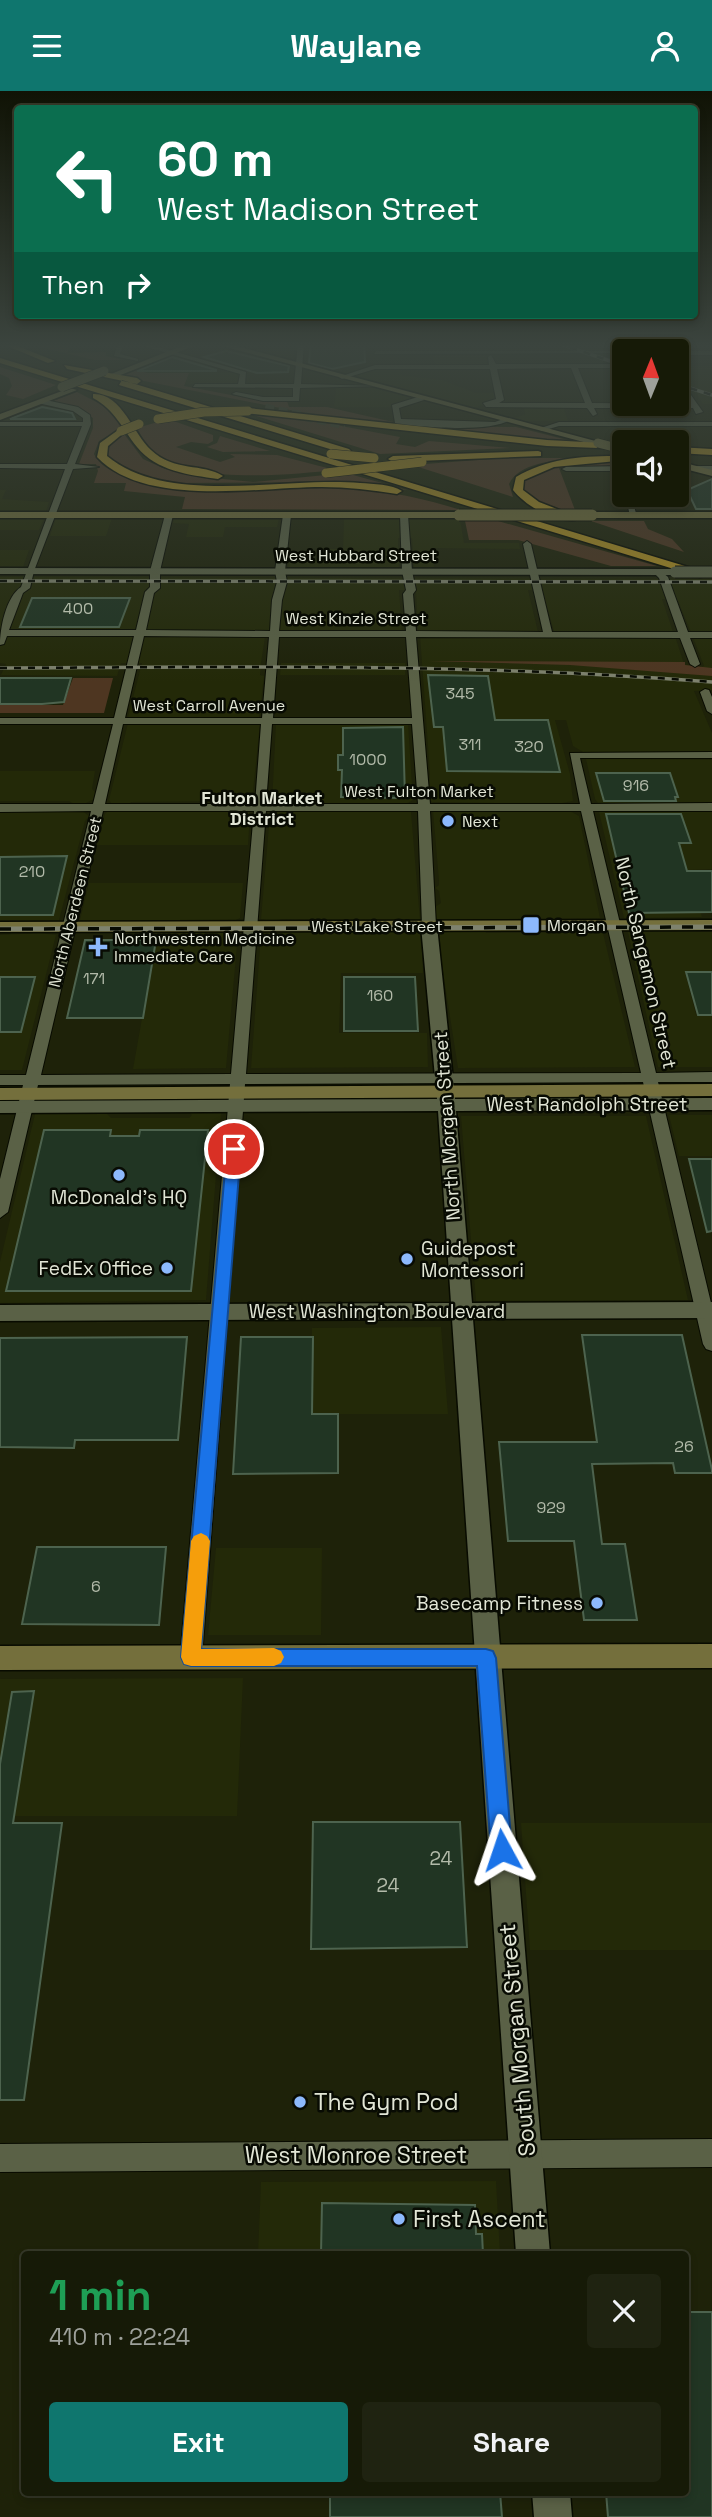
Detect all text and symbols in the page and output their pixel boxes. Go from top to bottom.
text: Waylane [290,26,422,66]
icon: menu [28,27,66,65]
icon: person [646,27,684,65]
text: 60 m [157,128,273,190]
icon: left [42,133,133,224]
text: West Madison Street [157,189,479,229]
icon: right [119,266,157,304]
text: Then [42,268,105,302]
north arrow [612,339,690,417]
map controls [612,339,689,507]
button: sound [612,430,689,507]
street label: West Hubbard Street [275,545,437,566]
house number: 400 [63,598,93,619]
street label: West Kinzie Street [285,608,427,629]
house number: 345 [445,683,475,704]
street label: West Carroll Avenue [133,695,285,716]
house number: 311 [459,734,481,755]
house number: 320 [514,736,544,757]
house number: 1000 [349,749,387,770]
house number: 916 [623,775,649,796]
street label: West Fulton Market [344,781,494,802]
district label: Fulton Market District [201,786,323,830]
place label: Next [462,811,498,832]
marker: Next [440,813,456,829]
street label: North Aberdeen Street [44,814,106,990]
street label: North Sangamon Street [609,855,683,1071]
house number: 210 [19,861,45,882]
marker: Morgan [521,915,541,935]
place label: Morgan [547,915,606,936]
street label: West Lake Street [311,916,443,937]
place label: Northwestern Medicine Immediate Care [114,928,295,967]
marker: Northwestern Medicine Immediate Care [88,937,108,957]
house number: 171 [83,968,105,989]
house number: 160 [367,985,393,1006]
street label: North Morgan Street [428,1031,466,1221]
street label: West Randolph Street [486,1092,688,1117]
pin [204,1119,264,1179]
icon: arrive [215,1130,253,1168]
marker: McDonald’s HQ [111,1167,127,1183]
place label: McDonald’s HQ [51,1185,187,1210]
place label: Guidepost Montessori [421,1236,524,1283]
marker: Guidepost Montessori [399,1251,415,1267]
place label: FedEx Office [39,1256,153,1281]
marker: FedEx Office [159,1260,175,1276]
street label: West Washington Boulevard [249,1299,505,1324]
house number: 26 [674,1436,694,1457]
house number: 929 [536,1497,566,1518]
house number: 6 [91,1576,101,1597]
place label: Basecamp Fitness [416,1591,583,1616]
marker: Basecamp Fitness [589,1595,605,1611]
position arrow [465,1813,539,1887]
house number: 24 [430,1846,453,1871]
house number: 24 [377,1873,400,1898]
street label: South Morgan Street [492,1922,542,2158]
place label: The Gym Pod [314,2087,459,2117]
marker: The Gym Pod [292,2094,308,2110]
street label: West Monroe Street [245,2140,467,2170]
place label: First Ascent [413,2204,546,2234]
marker: First Ascent [391,2211,407,2227]
text: 1 min [49,2269,152,2322]
button: close [587,2274,661,2348]
text: 410 m · 22:24 [49,2322,190,2352]
button: Exit [49,2402,348,2482]
button: Share [362,2402,661,2482]

